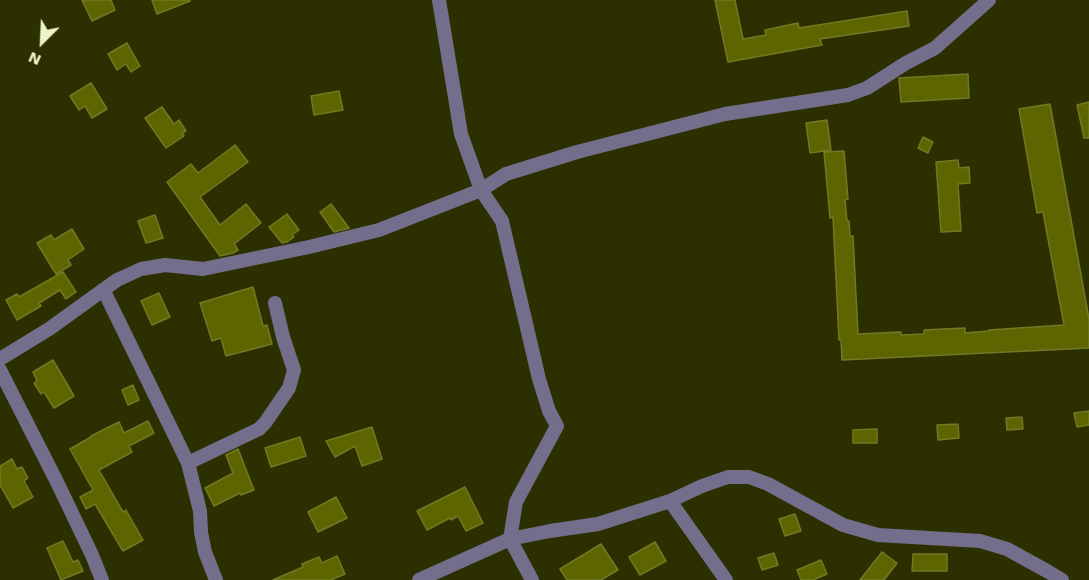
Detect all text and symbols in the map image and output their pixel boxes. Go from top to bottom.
north arrow [12,12,72,72]
text: N [25,48,44,70]

